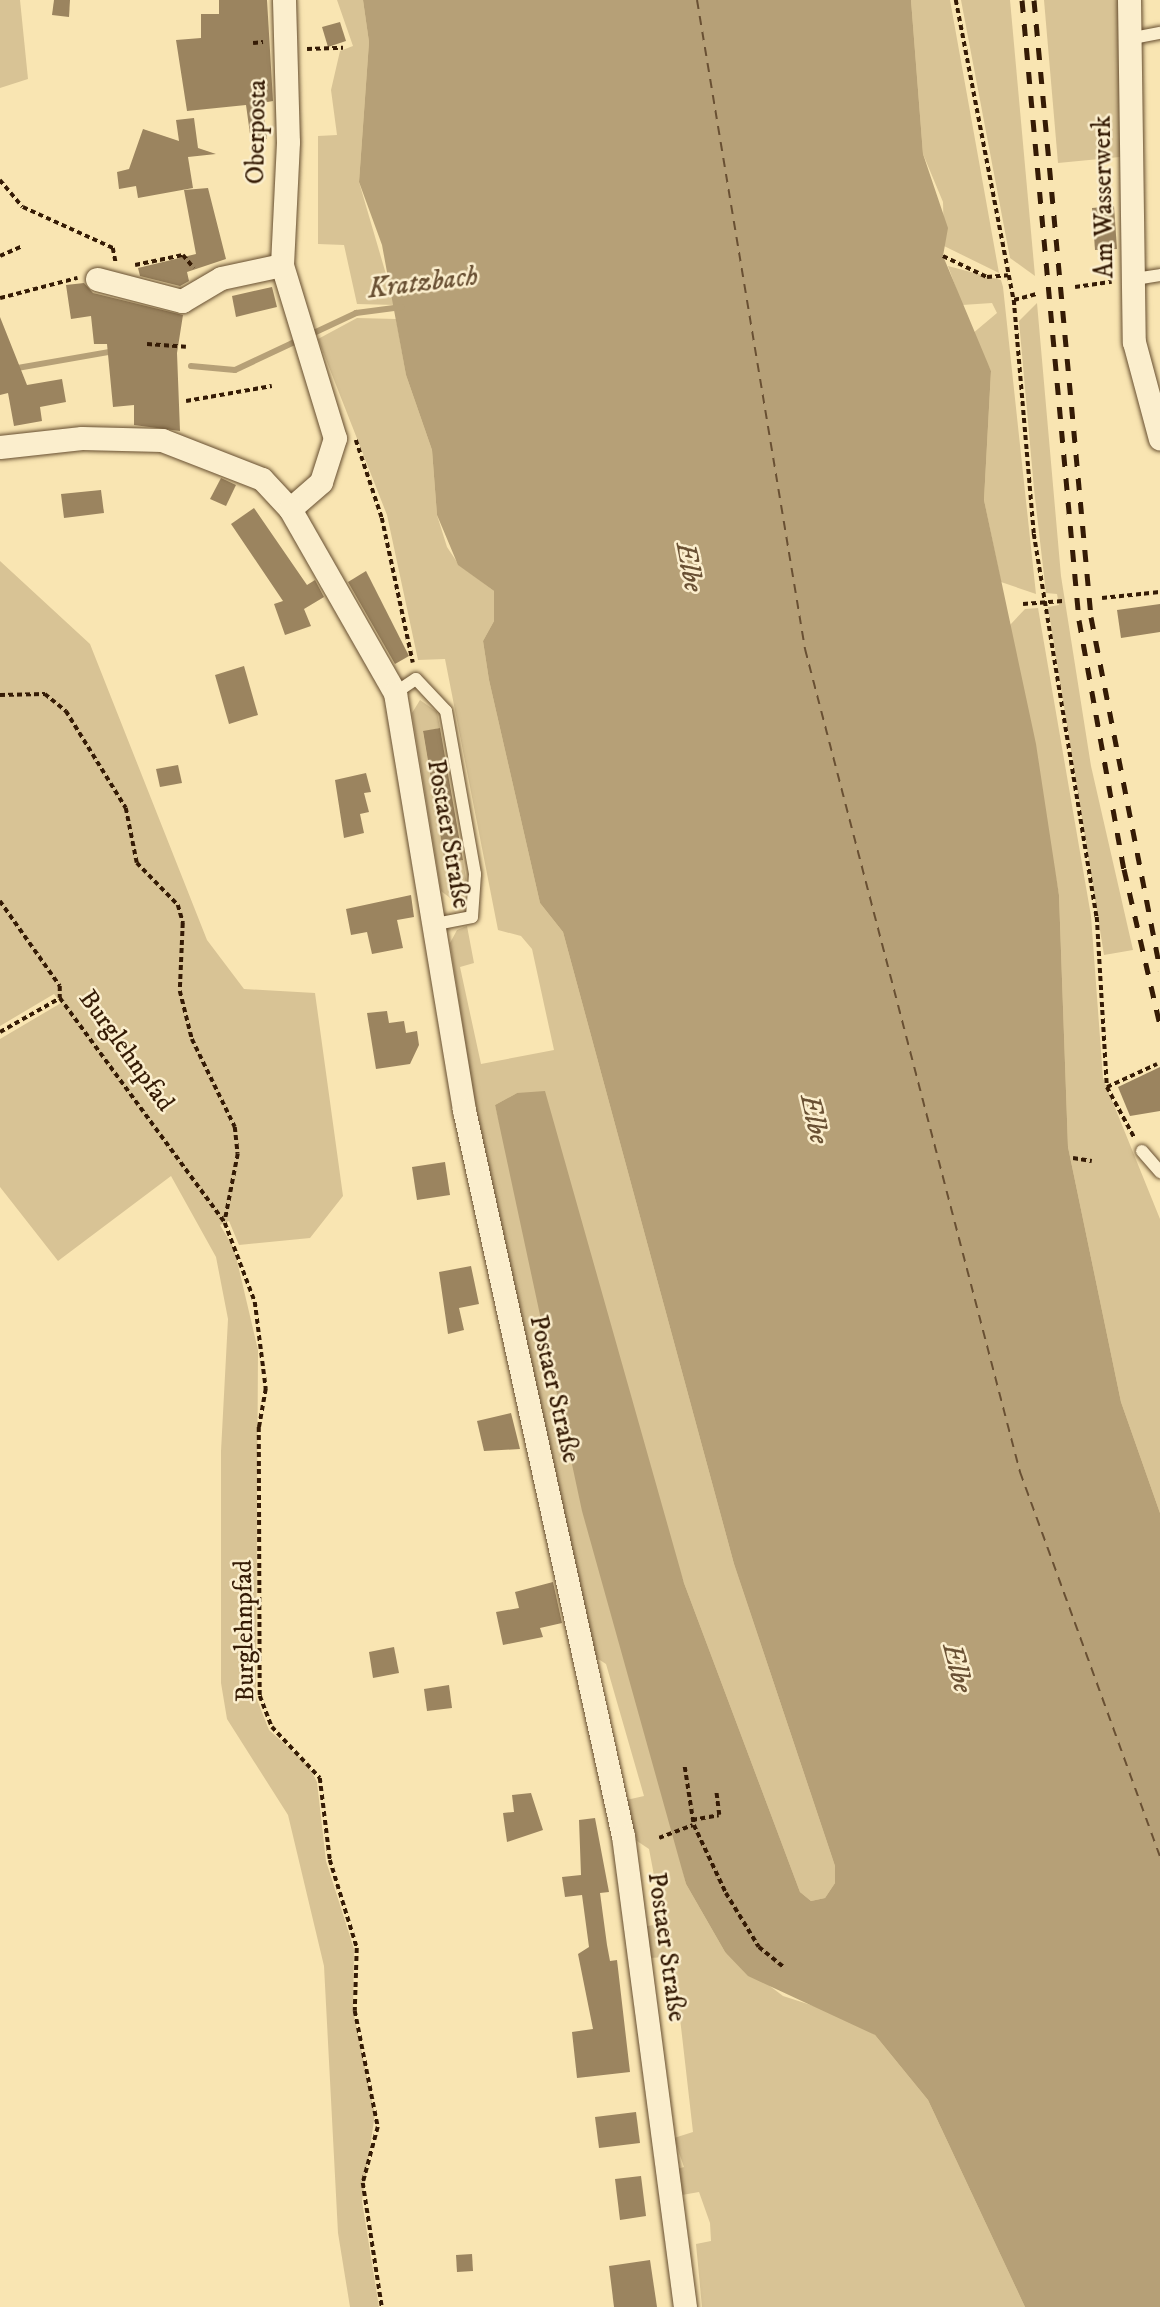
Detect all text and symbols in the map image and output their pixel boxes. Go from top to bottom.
street label: Oberposta [240,79,274,185]
street label: Am Wasserwerk [1087,115,1121,279]
water label: Kratzbach [366,260,480,306]
water label: Elbe [668,539,710,595]
street label: Postaer Straße [420,757,476,911]
street label: Burglehnpfad [72,984,180,1118]
water label: Elbe [792,1091,836,1147]
street label: Postaer Straße [522,1312,586,1466]
street label: Burglehnpfad [228,1560,262,1702]
water label: Elbe [934,1640,980,1696]
street label: Postaer Straße [640,1870,692,2024]

